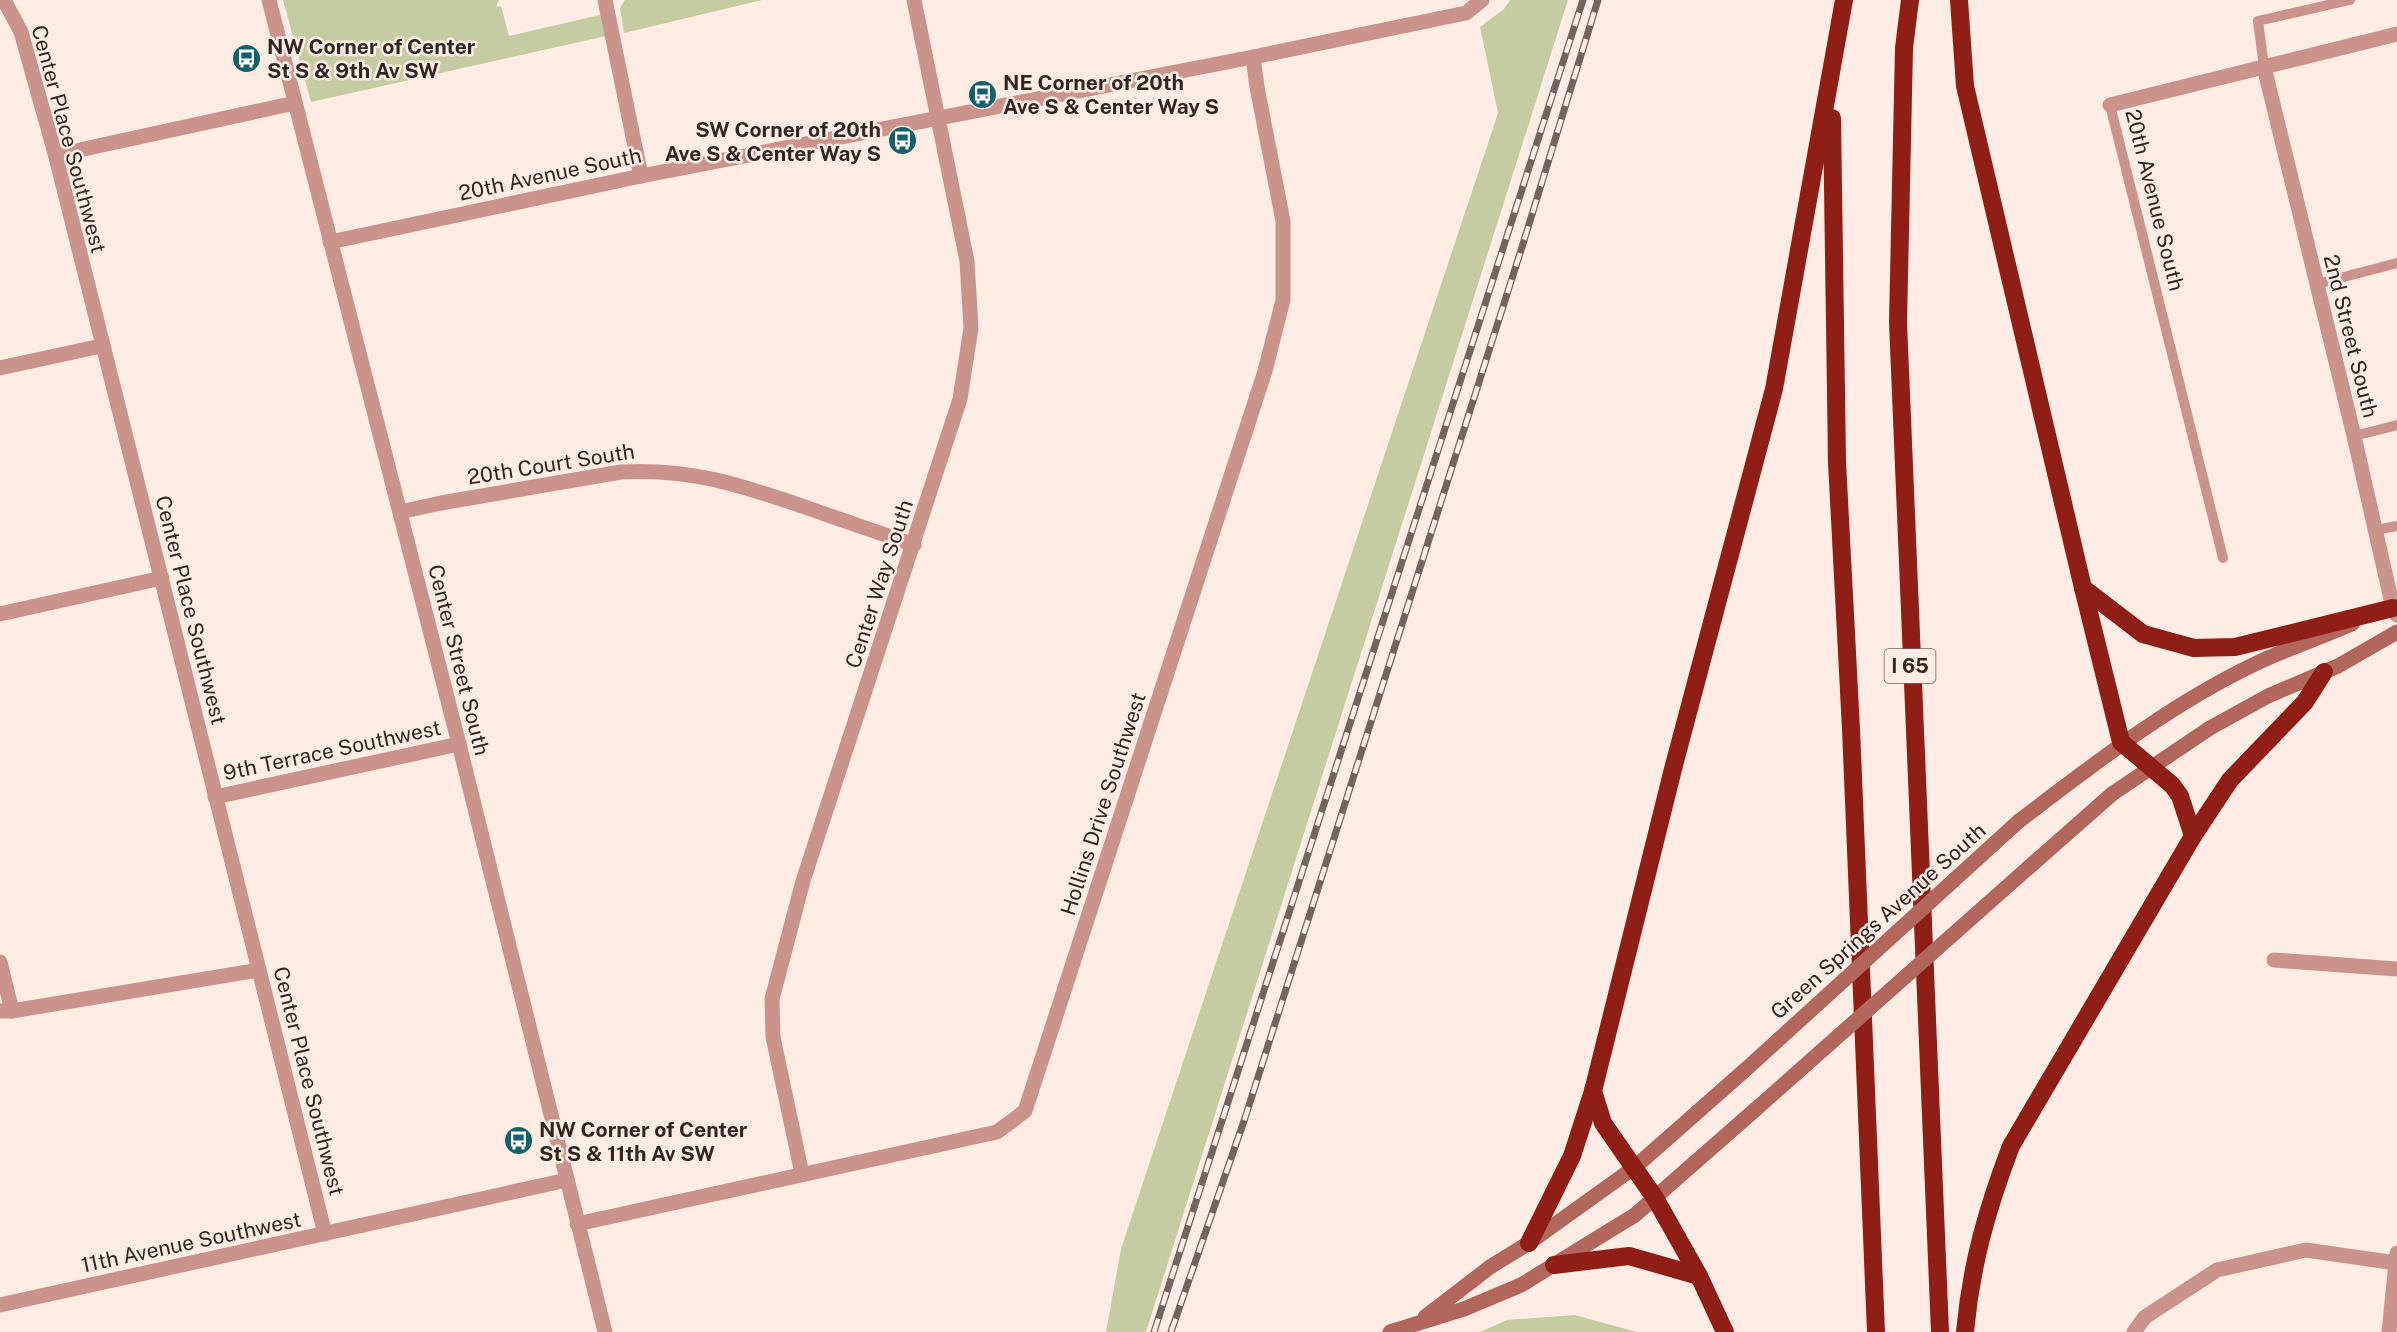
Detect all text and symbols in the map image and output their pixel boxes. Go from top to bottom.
street label: Center Place Southwest [27,22,111,256]
place label: NW Corner of Center St S & 9th Av SW [267,34,476,83]
bus stop icon: NW Corner of Center St S & 9th Av SW [230,42,262,74]
place label: NE Corner of 20th Ave S & Center Way S [1003,70,1219,119]
bus stop icon: NE Corner of 20th Ave S & Center Way S [966,78,998,110]
street label: 20th Avenue South [2120,107,2190,293]
place label: SW Corner of 20th Ave S & Center Way S [665,117,881,166]
bus stop icon: SW Corner of 20th Ave S & Center Way S [886,125,918,157]
street label: 20th Avenue South [456,142,644,206]
street label: 2nd Street South [2319,252,2383,420]
street label: 20th Court South [466,438,636,490]
street label: Center Place Southwest [150,493,232,727]
street label: Center Way South [840,497,918,671]
street label: Center Street South [423,562,495,758]
road number: I 65 [1884,649,1936,683]
street label: Hollins Drive Southwest [1055,689,1151,919]
street label: 9th Terrace Southwest [221,715,443,785]
street label: Green Springs Avenue South [1765,818,1991,1024]
street label: Center Place Southwest [268,964,350,1198]
place label: NW Corner of Center St S & 11th Av SW [539,1117,748,1166]
bus stop icon: NW Corner of Center St S & 11th Av SW [502,1125,534,1157]
street label: 11th Avenue Southwest [79,1206,303,1278]

